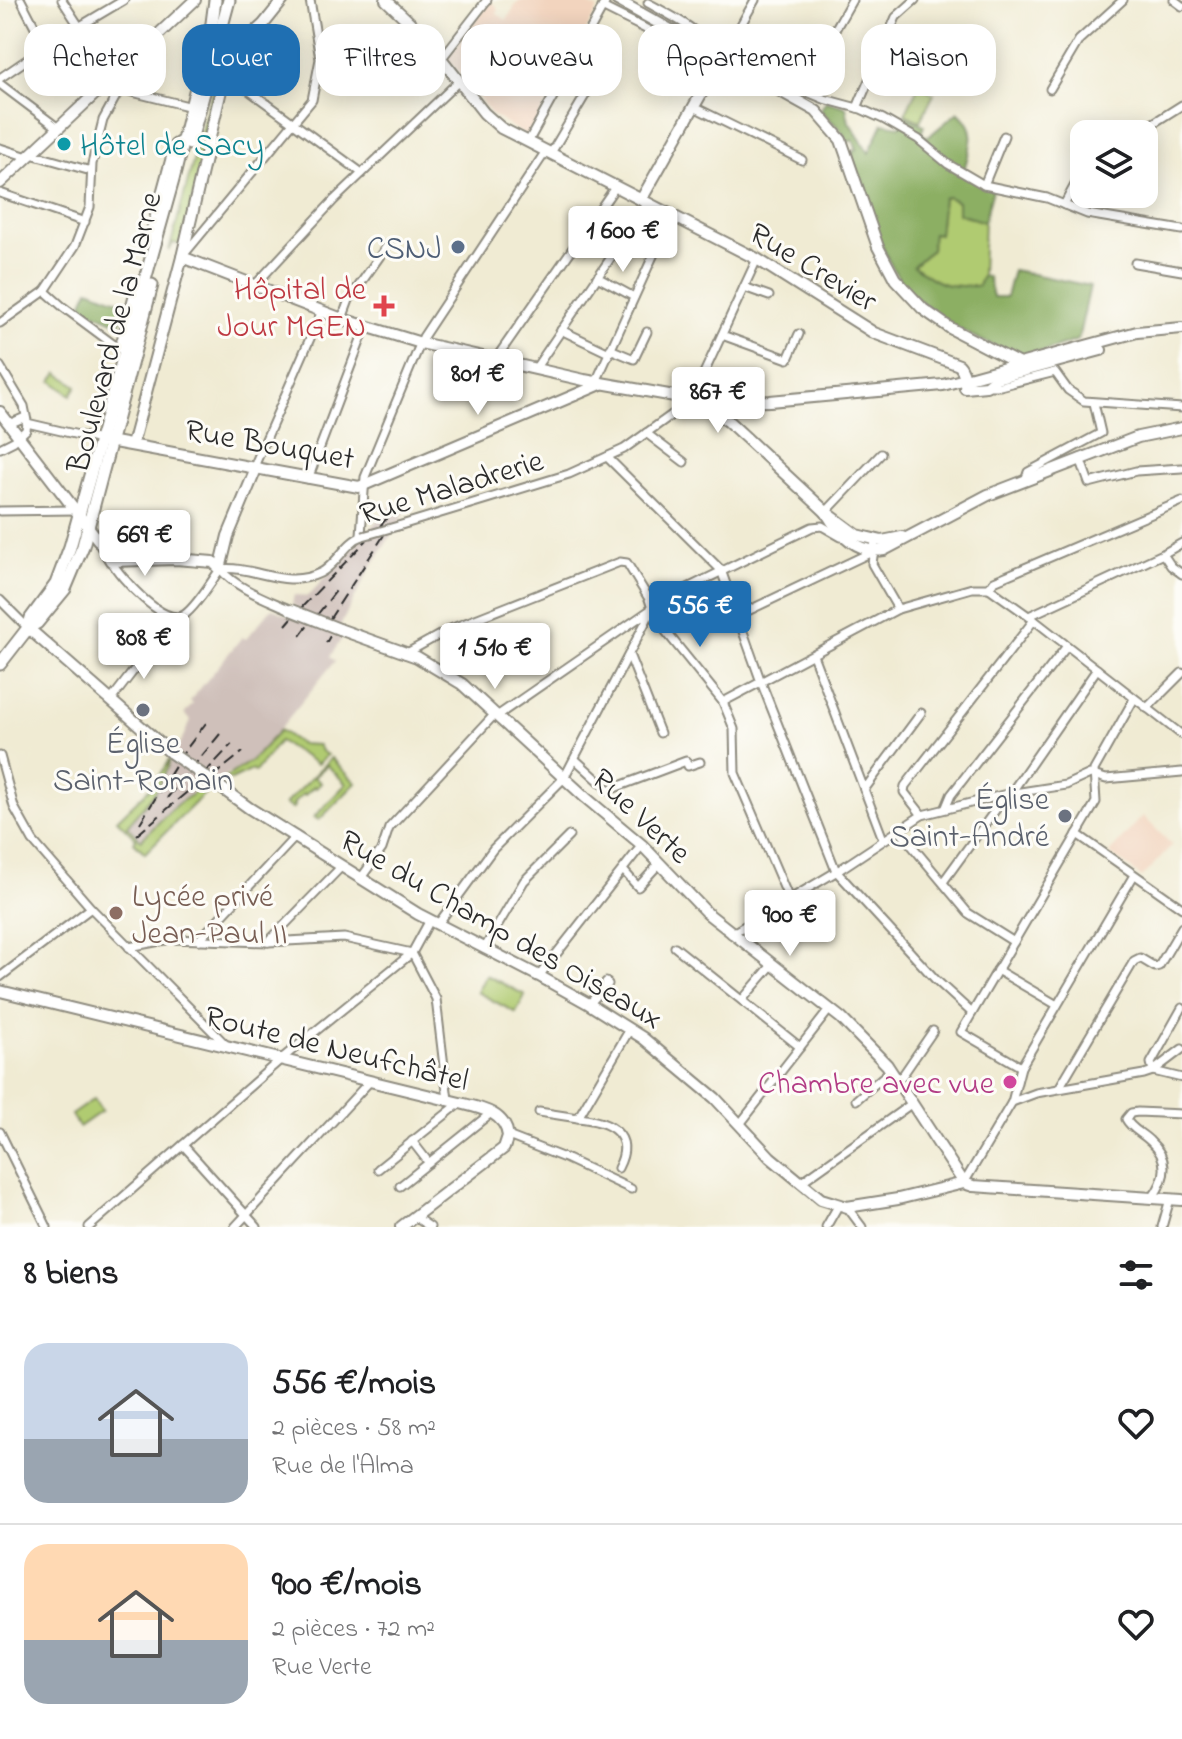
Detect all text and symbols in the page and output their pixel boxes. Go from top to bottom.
chip: Acheter [24,24,166,96]
chip: Louer [182,24,300,96]
chip: Filtres [316,24,445,96]
chip: Nouveau [461,24,622,96]
chip: Appartement [638,24,845,96]
chip: Maison [861,24,996,96]
map controls [1070,120,1158,208]
button: layers [1070,120,1158,208]
place label: Hôtel de Sacy [80,124,264,171]
marker: Hôtel de Sacy [55,135,73,153]
street label: Boulevard de la Marne [56,186,177,480]
pin: 1 600 € [549,206,697,274]
street label: Rue Crevier [739,212,885,326]
text: 1 600 € [586,213,660,251]
place label: CSNJ [367,227,442,274]
marker: CSNJ [449,238,467,256]
place label: Hôpital de Jour MGEN [217,268,367,352]
marker: Hôpital de Jour MGEN [373,295,395,317]
pin: 801 € [422,349,534,417]
text: 801 € [451,356,505,394]
pin: 867 € [662,367,774,435]
text: 867 € [690,374,746,412]
street label: Rue Bouquet [181,408,358,484]
street label: Rue Maladrerie [354,439,550,540]
pin: 669 € [89,510,201,578]
text: 669 € [117,517,173,555]
pin: 556 € [644,581,756,649]
text: 556 € [667,588,733,626]
pin: 808 € [88,613,200,681]
text: 808 € [116,620,172,658]
pin: 1 510 € [421,623,569,691]
text: 1 510 € [458,630,532,668]
marker: Église Saint-Romain [134,701,152,719]
place label: Église Saint-Romain [53,722,233,806]
street label: Rue Verte [579,759,701,877]
place label: Église Saint-André [889,778,1050,862]
marker: Église Saint-André [1056,807,1074,825]
street label: Rue du Champ des Oiseaux [330,819,671,1043]
place label: Lycée privé Jean-Paul II [132,875,288,959]
pin: 900 € [734,890,846,958]
text: 900 € [763,897,817,935]
marker: Lycée privé Jean-Paul II [107,904,125,922]
street label: Route de Neufchâtel [199,995,473,1106]
place label: Chambre avec vue [758,1062,995,1109]
marker: Chambre avec vue [1001,1073,1019,1091]
text: 8 biens [24,1250,119,1300]
icon: filters [1114,1253,1158,1297]
text: 556 €/mois [272,1360,436,1410]
icon: home [88,1375,184,1471]
icon: heart [1114,1401,1158,1445]
text: 2 pièces · 58 m² [272,1410,436,1448]
text: Rue de l'Alma [272,1448,414,1486]
text: 900 €/mois [272,1561,422,1611]
icon: home [88,1576,184,1672]
icon: heart [1114,1602,1158,1646]
text: 2 pièces · 72 m² [272,1611,435,1649]
text: Rue Verte [272,1649,372,1687]

